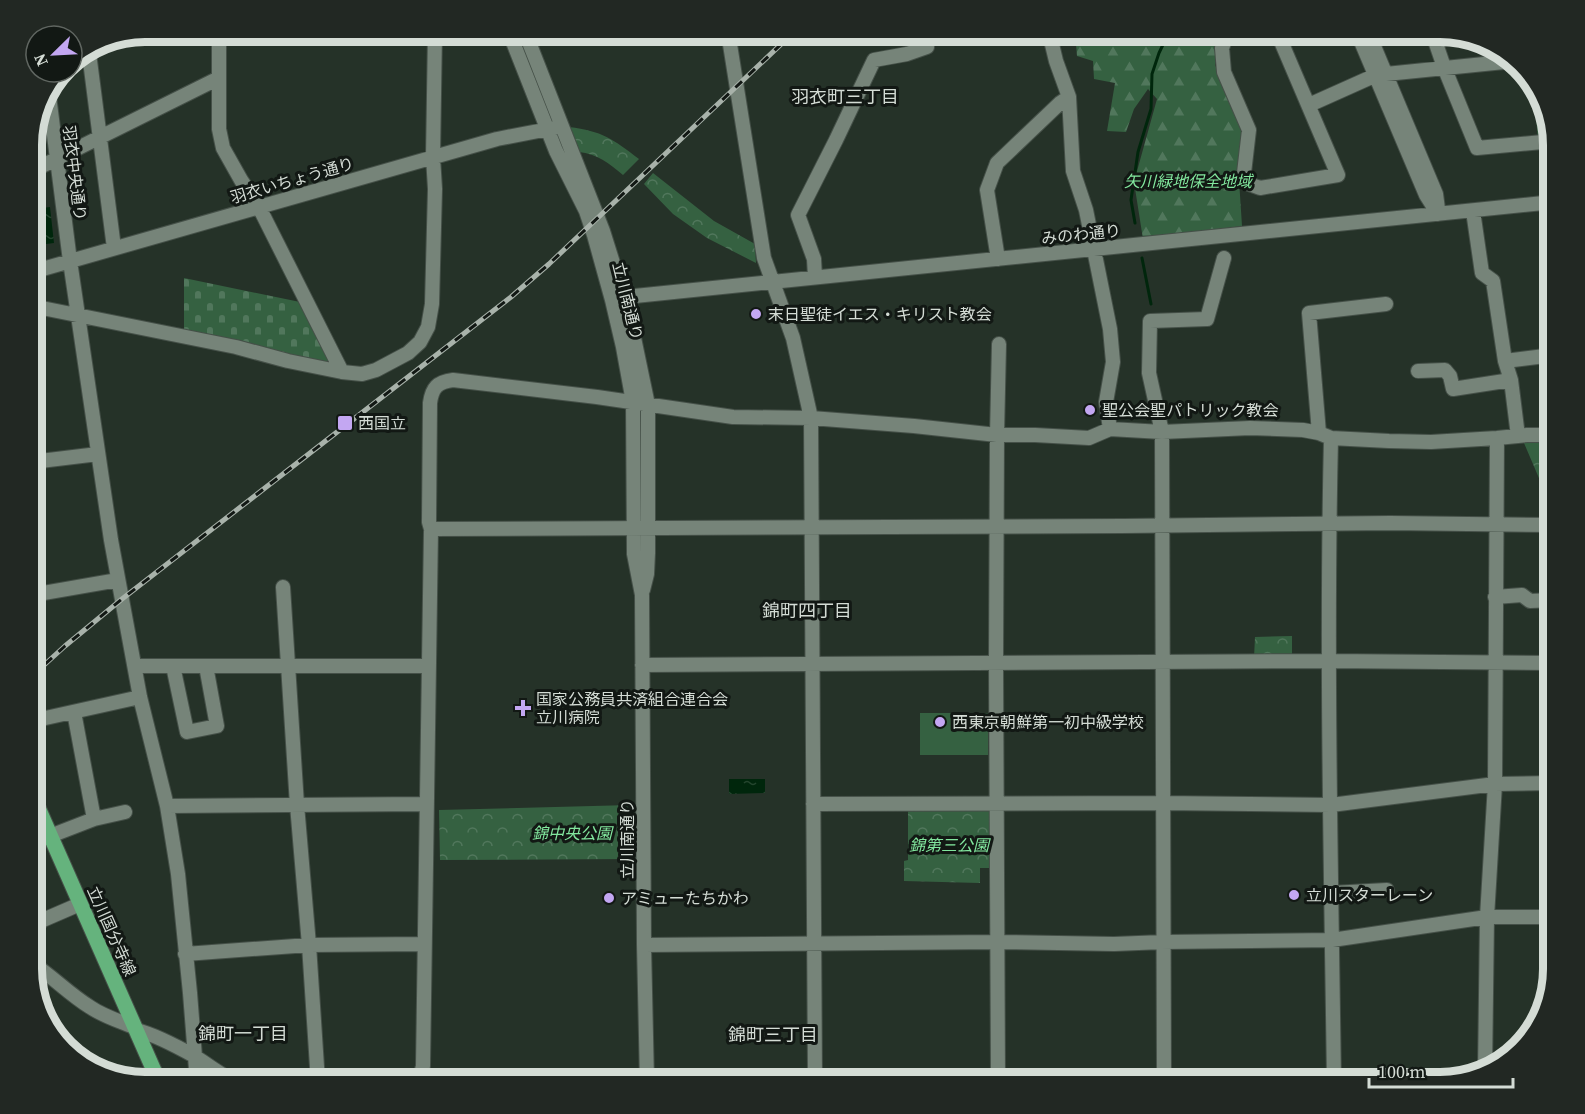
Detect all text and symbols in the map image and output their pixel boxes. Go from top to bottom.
north arrow [24,24,84,84]
text: N [28,50,53,70]
district label: 羽衣町三丁目 [791,84,899,109]
street label: 羽衣中央通り [58,124,92,222]
street label: 羽衣いちょう通り [227,152,357,208]
park label: 矢川緑地保全地域 [1124,170,1254,192]
street label: みのわ通り [1040,219,1122,249]
street label: 立川南通り [608,260,648,342]
place label: 末日聖徒イエス・キリスト教会 [768,303,992,325]
marker: 末日聖徒イエス・キリスト教会 [749,307,763,321]
place label: 聖公会聖パトリック教会 [1102,399,1278,421]
marker: 聖公会聖パトリック教会 [1083,403,1097,417]
place label: 西国立 [358,412,406,434]
marker: 西国立 [336,414,354,432]
district label: 錦町四丁目 [762,598,852,623]
place label: 国家公務員共済組合連合会 立川病院 [536,688,728,728]
marker: 国家公務員共済組合連合会 立川病院 [514,699,532,717]
place label: 西東京朝鮮第一初中級学校 [952,711,1144,733]
marker: 西東京朝鮮第一初中級学校 [933,715,947,729]
street label: 立川南通り [616,799,638,879]
park label: 錦中央公園 [532,822,614,844]
park label: 錦第三公園 [909,834,991,856]
street label: 立川国分寺線 [82,883,142,979]
place label: 立川スターレーン [1306,884,1433,906]
place label: アミューたちかわ [621,887,749,909]
marker: 立川スターレーン [1287,888,1301,902]
marker: アミューたちかわ [602,891,616,905]
district label: 錦町一丁目 [198,1021,288,1046]
district label: 錦町三丁目 [728,1022,818,1047]
scale bar [1369,1051,1513,1089]
text: 100 m [1378,1059,1425,1084]

